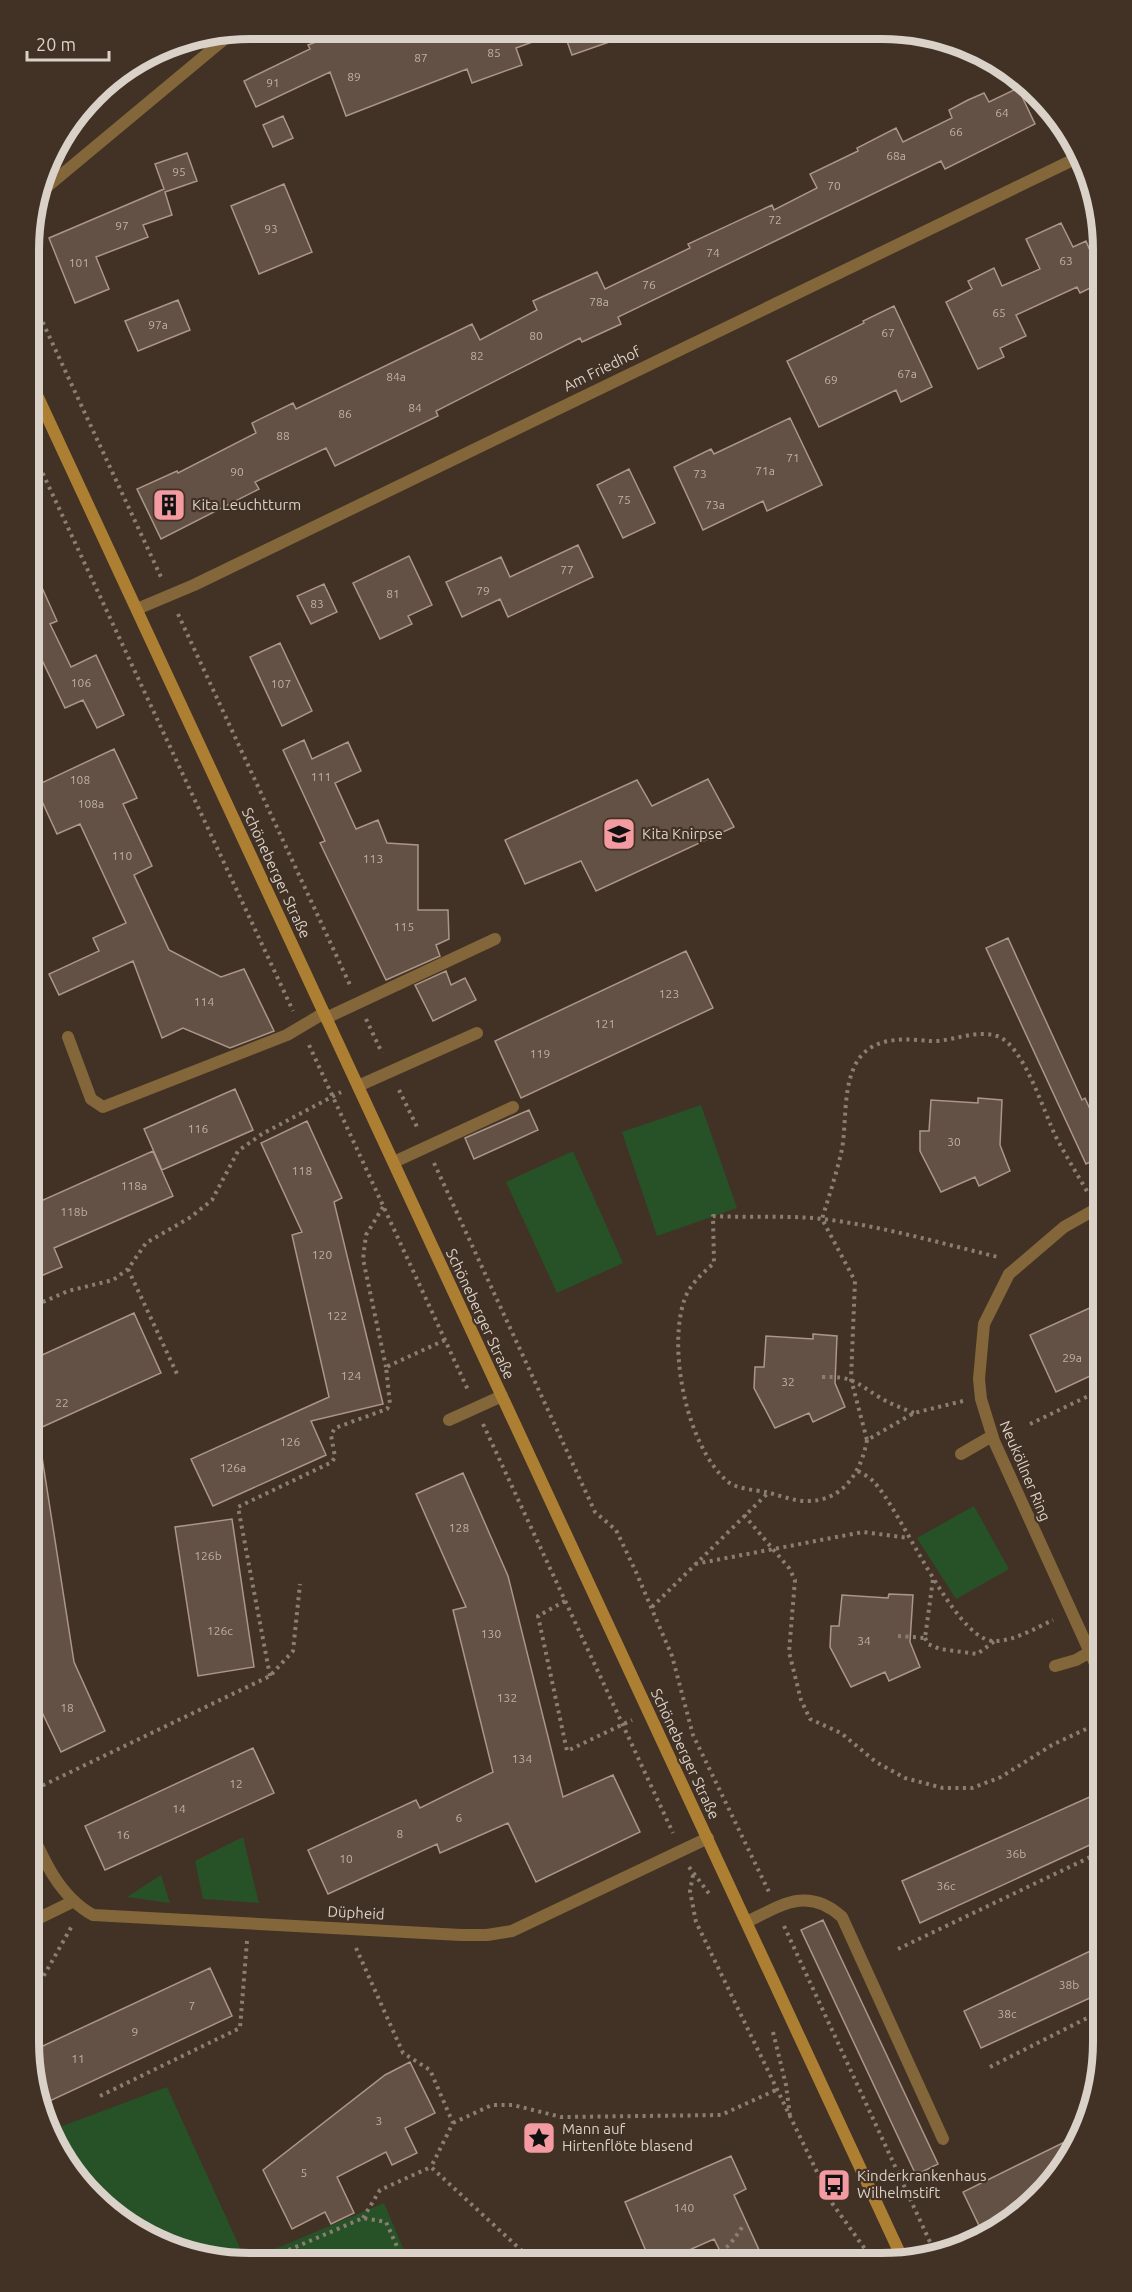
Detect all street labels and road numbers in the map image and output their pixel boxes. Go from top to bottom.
street label: Am Friedhof [561,343,643,394]
street label: Schöneberger Straße [239,805,314,941]
street label: Schöneberger Straße [443,1246,518,1382]
street label: Neuköllner Ring [997,1418,1054,1524]
street label: Schöneberger Straße [648,1686,723,1822]
street label: Düpheid [327,1903,385,1922]

